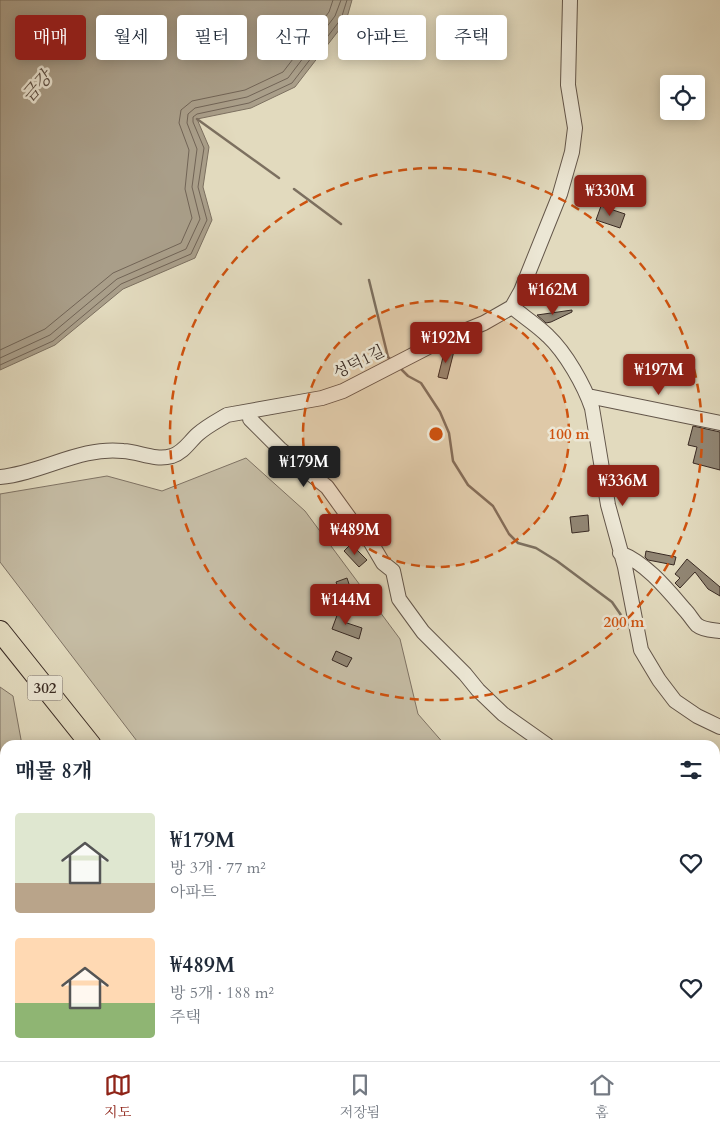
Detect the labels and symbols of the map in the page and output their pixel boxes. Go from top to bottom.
water label: 금강 [16,64,60,108]
pin: ₩330M [575,174,645,217]
pin: ₩162M [518,274,588,316]
pin: ₩192M [411,322,481,364]
street label: 성덕1길 [330,340,388,384]
pin: ₩197M [624,354,694,396]
text: 100 m [549,424,590,444]
centre of rings [427,425,445,443]
pin: ₩179M [269,446,339,488]
pin: ₩336M [588,464,658,507]
pin: ₩489M [320,514,390,556]
pin: ₩144M [311,584,381,626]
text: 200 m [604,612,645,632]
road number: 302 [28,676,62,700]

